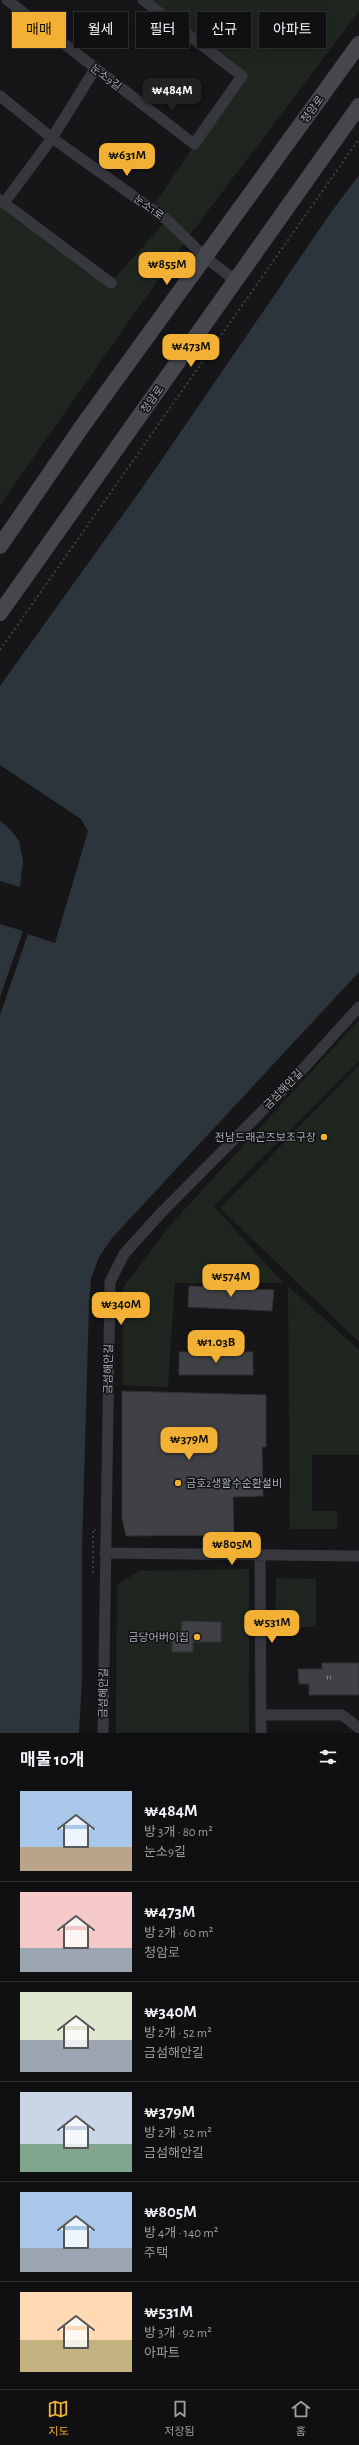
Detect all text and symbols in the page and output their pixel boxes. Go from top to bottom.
chip: 매매 [12,12,66,48]
chip: 월세 [74,12,128,48]
chip: 필터 [136,12,189,48]
chip: 신규 [197,12,251,48]
chip: 아파트 [259,12,326,48]
street label: 눈소9길 [88,62,123,92]
pin: ₩484M [144,78,200,112]
text: ₩484M [151,84,193,97]
street label: 청암로 [299,94,326,125]
pin: ₩631M [99,143,155,177]
text: ₩631M [108,149,146,162]
street label: 눈소1로 [132,193,166,222]
pin: ₩855M [139,252,195,286]
text: ₩855M [147,258,187,271]
pin: ₩473M [163,334,219,368]
text: ₩473M [171,340,211,353]
street label: 청암로 [139,384,166,415]
street label: 금섬해안길 [262,1067,305,1111]
place label: 전남드래곤즈보조구장 [215,1132,316,1143]
marker: 전남드래곤즈보조구장 [319,1132,329,1142]
pin: ₩574M [203,1264,259,1298]
text: ₩574M [211,1270,251,1283]
pin: ₩340M [93,1292,149,1326]
text: ₩340M [101,1298,141,1311]
pin: ₩1.03B [183,1330,249,1364]
text: ₩1.03B [197,1336,235,1349]
street label: 금섬해안길 [103,1344,114,1394]
pin: ₩379M [161,1427,217,1461]
text: ₩379M [169,1433,209,1446]
place label: 금호2생활수순환설비 [186,1477,282,1489]
marker: 금호2생활수순환설비 [173,1478,183,1488]
pin: ₩805M [204,1532,260,1566]
text: ₩805M [212,1538,252,1551]
pin: ₩531M [244,1610,300,1644]
text: ₩531M [253,1616,291,1629]
place label: 금당어버이집 [128,1632,189,1643]
marker: 금당어버이집 [192,1632,202,1642]
street label: 금섬해안길 [98,1668,109,1718]
house number: 11 [326,1673,332,1682]
icon: filters [317,1746,339,1768]
text: 매물 10개 [20,1751,84,1768]
text: ₩484M [144,1802,198,1819]
icon: home [52,1807,100,1855]
text: 방 3개 · 80 m² [144,1826,213,1839]
text: 눈소9길 [144,1846,186,1859]
text: ₩473M [144,1903,195,1920]
icon: home [52,1908,100,1956]
text: 방 2개 · 60 m² [144,1927,213,1940]
text: 청암로 [144,1947,180,1960]
text: ₩340M [144,2003,197,2020]
icon: home [52,2008,100,2056]
text: 방 2개 · 52 m² [144,2027,212,2040]
text: 금섬해안길 [144,2047,204,2060]
text: ₩379M [144,2103,195,2120]
icon: home [52,2108,100,2156]
text: 방 2개 · 52 m² [144,2127,212,2140]
text: 금섬해안길 [144,2147,204,2160]
text: ₩805M [144,2203,197,2220]
icon: home [52,2208,100,2256]
text: 방 4개 · 140 m² [144,2227,218,2240]
text: 주택 [144,2247,168,2260]
text: ₩531M [144,2303,193,2320]
icon: home [52,2308,100,2356]
text: 방 3개 · 92 m² [144,2327,212,2340]
text: 아파트 [144,2347,180,2360]
tab: 지도 [47,2398,69,2438]
tab: 저장됨 [164,2398,195,2438]
tab: 홈 [290,2398,312,2438]

